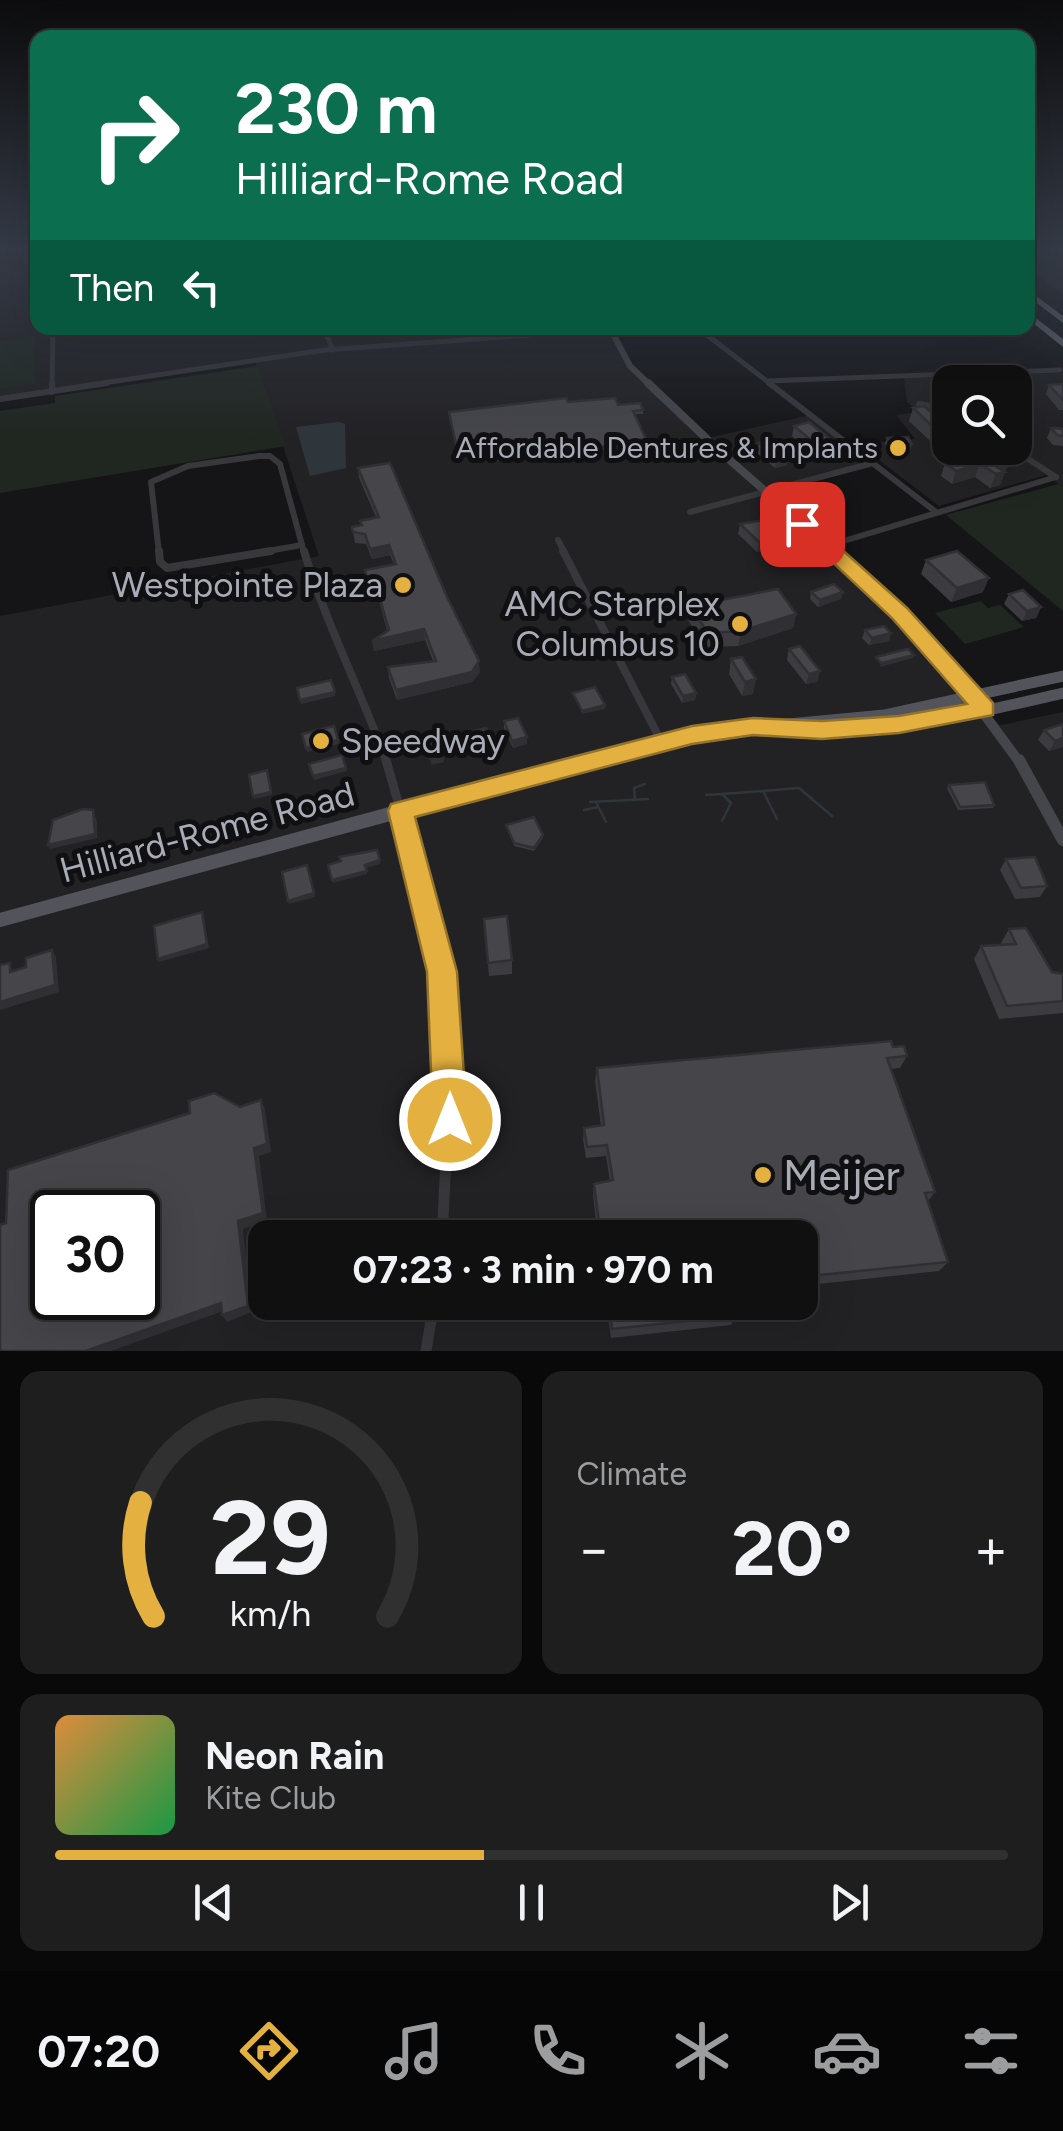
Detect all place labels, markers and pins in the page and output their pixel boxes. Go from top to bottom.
place label: Affordable Dentures & Implants [455,429,878,466]
marker: Affordable Dentures & Implants [887,437,909,459]
pin [760,482,845,567]
place label: Westpointe Plaza [112,564,383,606]
marker: Westpointe Plaza [392,574,414,596]
place label: AMC Starplex Columbus 10 [505,583,720,665]
marker: AMC Starplex Columbus 10 [729,613,751,635]
place label: Speedway [341,720,506,762]
marker: Speedway [310,730,332,752]
place label: Meijer [783,1150,900,1201]
marker: Meijer [752,1164,774,1186]

